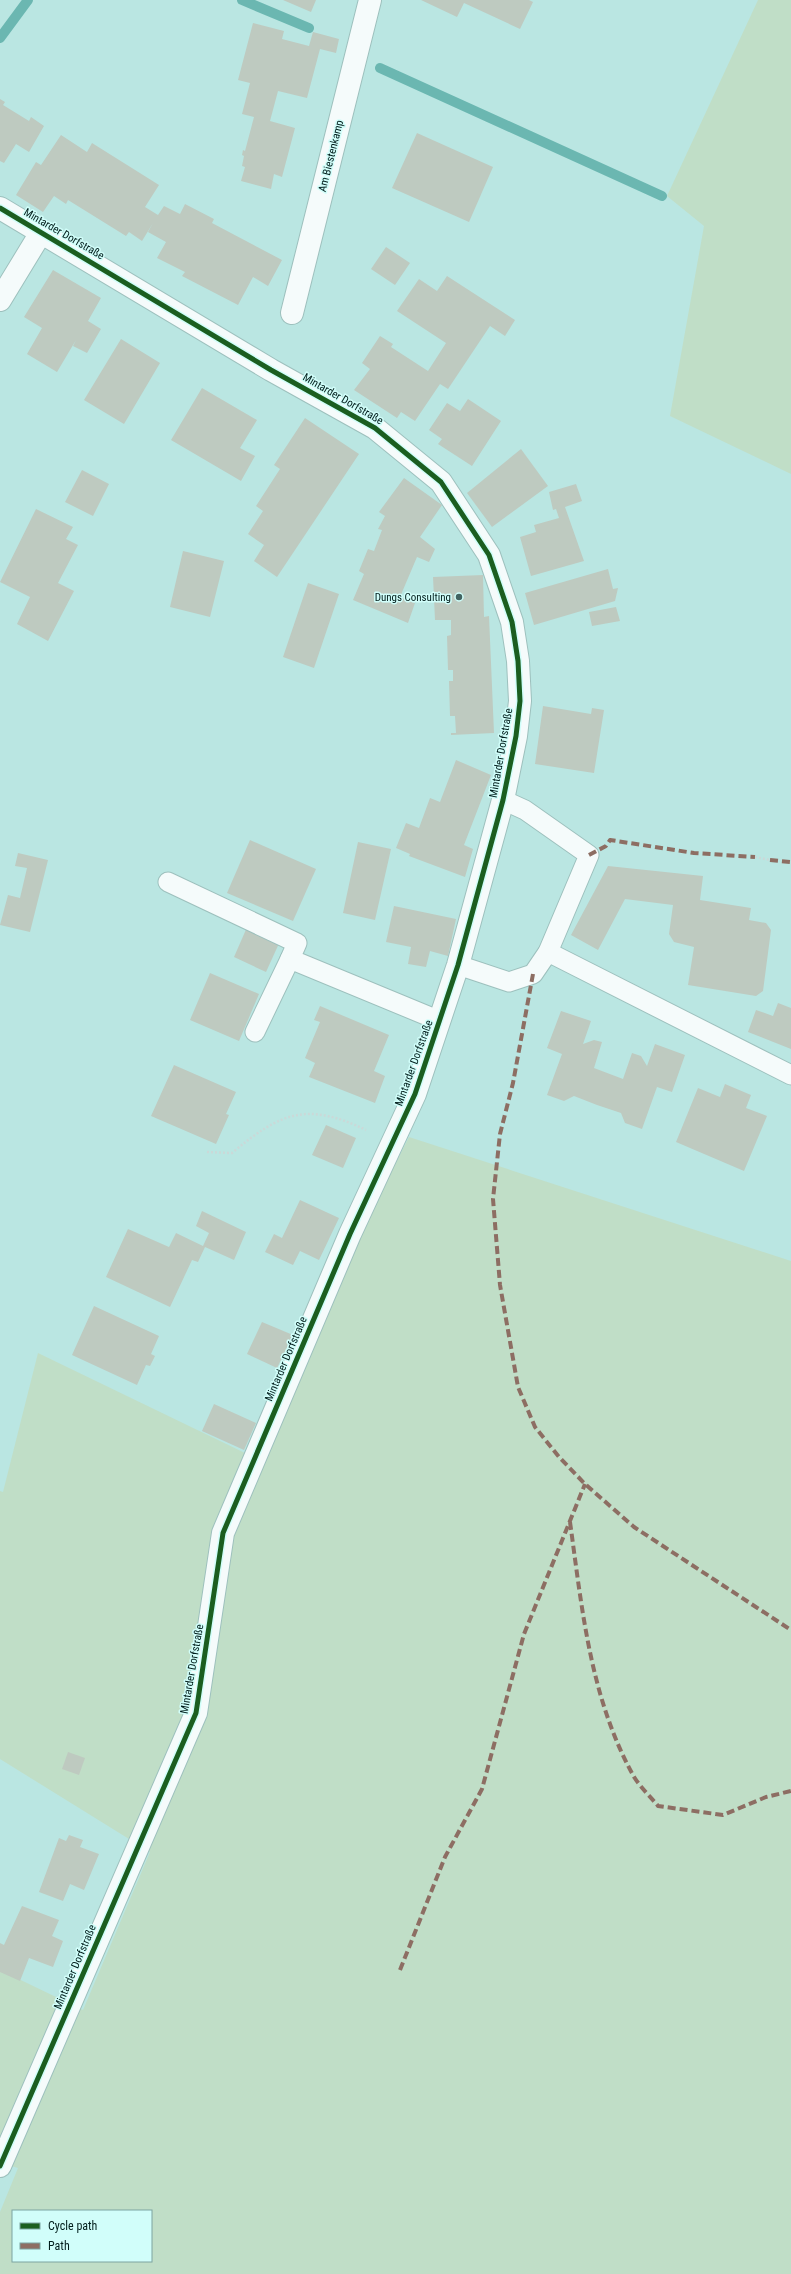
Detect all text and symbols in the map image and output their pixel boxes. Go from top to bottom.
street label: Am Biestenkamp [316,119,346,193]
street label: Mintarder Dorfstraße [21,206,107,262]
street label: Mintarder Dorfstraße [300,371,386,427]
place label: Dungs Consulting [375,591,451,604]
marker: Dungs Consulting [454,592,464,602]
street label: Mintarder Dorfstraße [487,707,515,799]
street label: Mintarder Dorfstraße [392,1018,436,1108]
street label: Mintarder Dorfstraße [262,1315,310,1403]
street label: Mintarder Dorfstraße [178,1623,206,1715]
street label: Mintarder Dorfstraße [51,1923,99,2011]
legend [12,2210,152,2262]
text: Cycle path [48,2219,98,2233]
text: Path [48,2239,70,2253]

